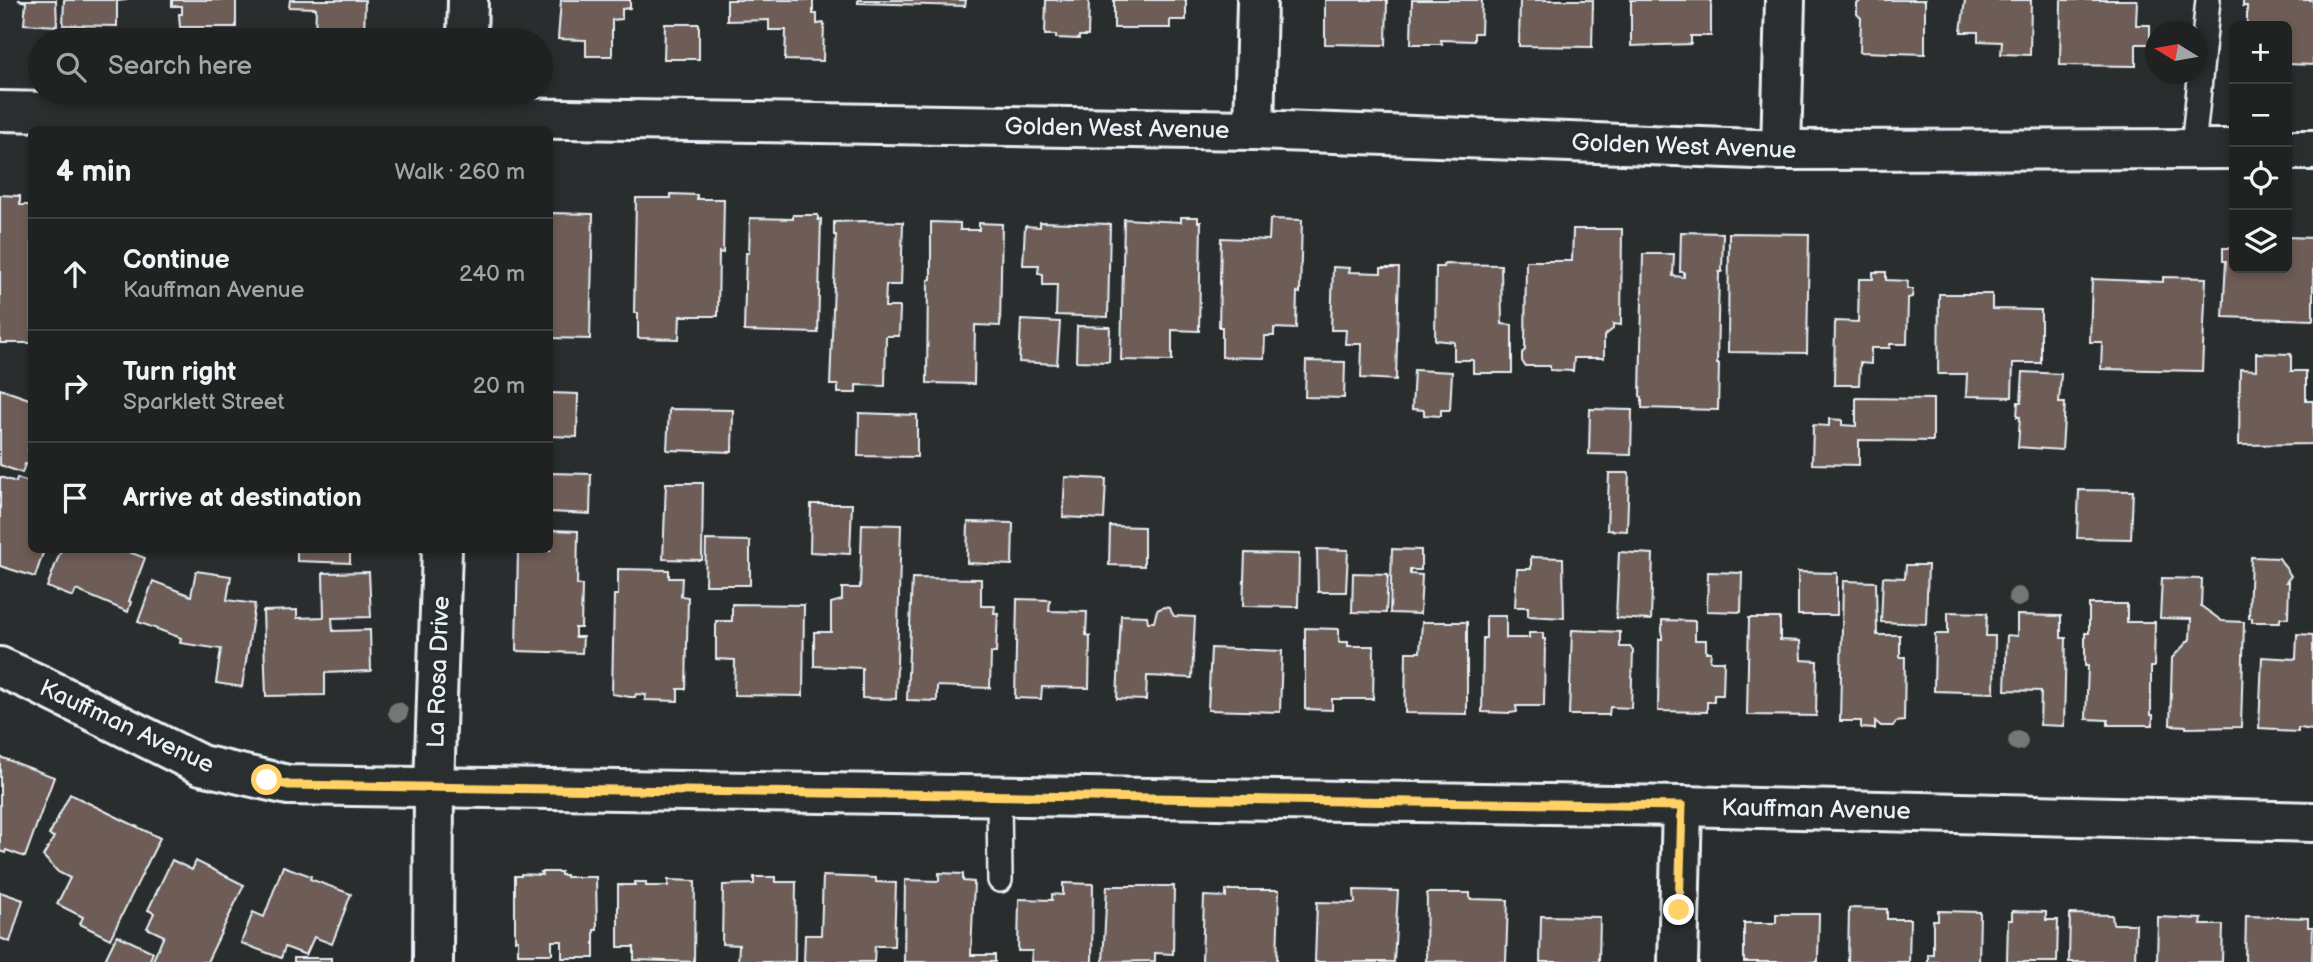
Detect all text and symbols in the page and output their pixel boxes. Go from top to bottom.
north arrow [2145,21,2208,84]
map controls [2229,21,2292,273]
button: + [2229,21,2292,84]
search box [28,28,553,105]
icon: search [52,48,90,86]
text: Search here [108,51,252,82]
button: − [2229,84,2292,147]
street label: Golden West Avenue [1004,112,1230,145]
street label: Golden West Avenue [1571,128,1797,165]
button: locate [2229,147,2292,210]
text: 4 min [56,154,131,190]
text: Walk · 260 m [395,158,525,186]
button: layers [2229,210,2292,273]
text: Continue [123,245,230,276]
icon: ahead [56,255,94,293]
text: 240 m [459,260,525,288]
text: Kauffman Avenue [123,276,304,304]
text: Turn right [123,357,236,388]
icon: right [56,367,94,405]
text: 20 m [473,372,525,400]
text: Sparklett Street [123,388,284,416]
icon: arrive [56,479,94,517]
text: Arrive at destination [123,483,362,514]
street label: La Rosa Drive [421,595,456,749]
street label: Kauffman Avenue [35,673,219,780]
route start [251,764,282,795]
street label: Kauffman Avenue [1721,793,1911,826]
route end [1663,894,1694,925]

